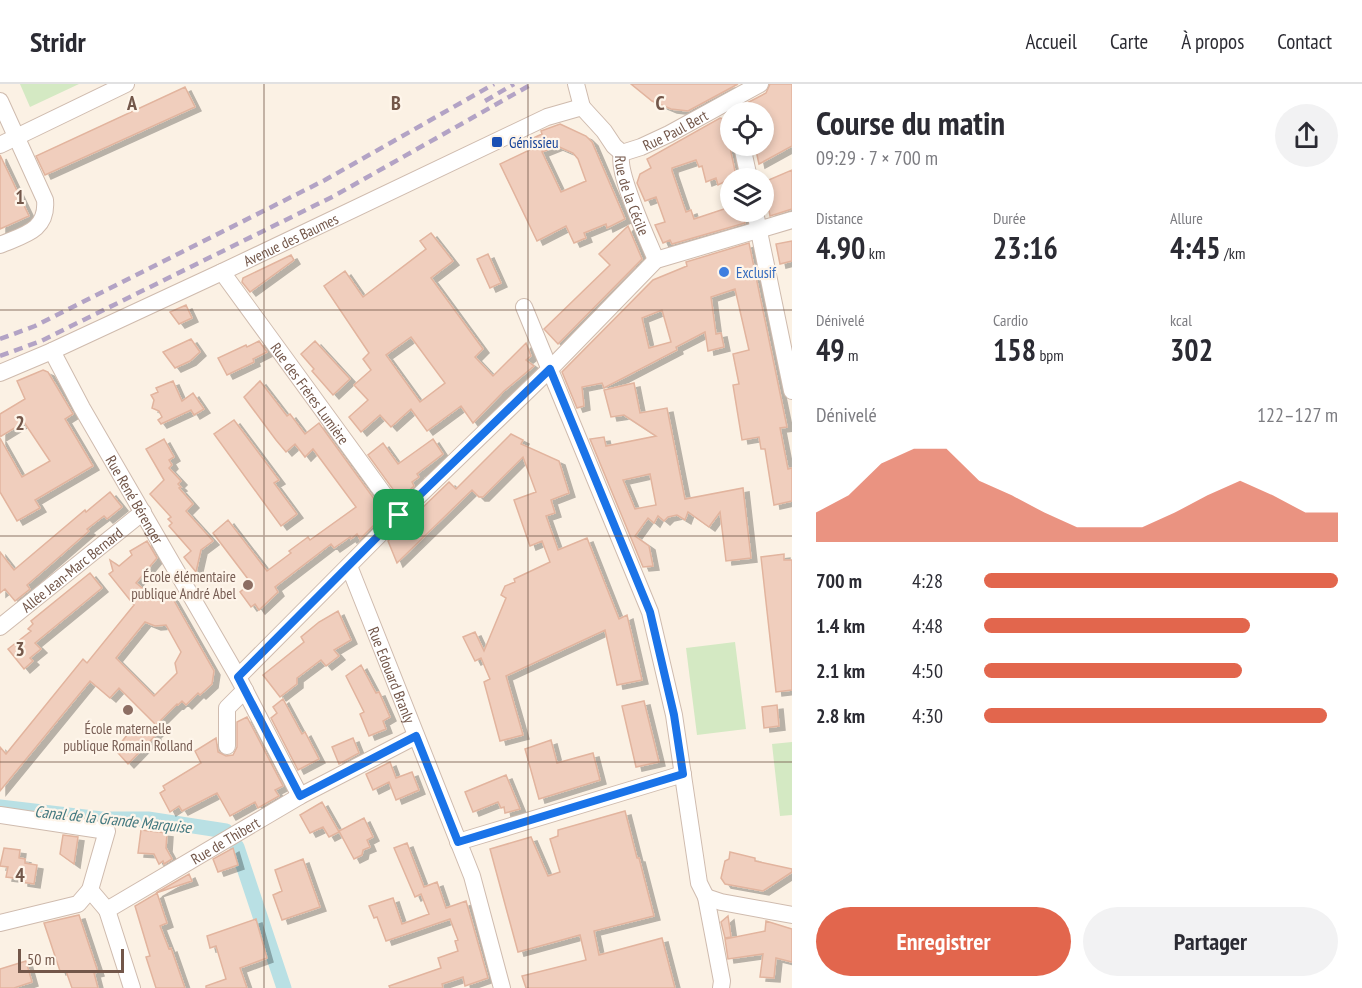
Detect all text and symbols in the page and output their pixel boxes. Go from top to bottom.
text: Stridr [30,23,86,60]
text: Accueil [1025,28,1077,55]
text: Carte [1110,28,1148,55]
text: À propos [1181,28,1244,55]
text: Contact [1277,28,1332,55]
text: A [126,90,138,116]
text: B [391,90,401,116]
text: C [655,90,665,116]
text: Course du matin [816,101,1005,144]
map controls [720,102,774,222]
button: locate [720,102,774,156]
button: share [1275,104,1338,167]
street label: Rue Paul Bert [640,105,711,154]
place label: Génissieu [509,133,559,152]
marker: Génissieu [490,135,504,149]
text: 09:29 · 7 × 700 m [816,145,938,171]
street label: Rue de la Cécile [612,155,654,238]
button: layers [720,168,774,222]
text: 1 [15,184,25,210]
text: Distance [816,208,863,228]
text: Durée [993,208,1026,228]
text: Allure [1170,208,1203,228]
street label: Avenue des Baumes [240,209,341,270]
text: 4.90 [816,228,865,267]
text: 23:16 [993,228,1058,267]
text: 4:45 [1170,228,1221,267]
text: km [865,243,885,263]
text: /km [1221,243,1245,263]
place label: Exclusif [736,263,777,282]
marker: Exclusif [717,265,731,279]
text: Dénivelé [816,310,865,330]
text: Cardio [993,310,1028,330]
text: kcal [1170,310,1192,330]
text: 49 [816,330,845,369]
text: 158 [993,330,1036,369]
text: 302 [1170,330,1213,369]
street label: Rue des Frères Lumière [267,339,354,448]
text: m [845,345,859,365]
text: bpm [1036,345,1064,365]
text: Dénivelé [816,402,877,428]
text: 122–127 m [1257,402,1338,428]
text: 2 [15,410,25,436]
street label: Rue René Bérenger [102,452,168,548]
pin [373,489,424,540]
icon: arrive [382,498,415,531]
street label: Allée Jean-Marc Bernard [17,523,126,616]
place label: École élémentaire publique André Abel [131,567,236,603]
text: 700 m [816,568,862,594]
text: 4:28 [912,568,943,594]
marker: École élémentaire publique André Abel [241,578,255,592]
text: 1.4 km [816,613,865,639]
text: 4:48 [912,613,943,639]
street label: Rue Edouard Branly [365,624,420,726]
text: 3 [15,636,25,662]
text: 2.1 km [816,658,865,684]
text: 4:50 [912,658,943,684]
marker: École maternelle publique Romain Rolland [121,703,135,717]
text: 2.8 km [816,703,865,729]
text: 4:30 [912,703,943,729]
place label: École maternelle publique Romain Rolland [63,719,193,755]
water label: Canal de la Grande Marquise [34,801,194,837]
street label: Rue de Thibert [187,813,263,868]
text: 4 [15,862,25,888]
button: Enregistrer [816,907,1071,976]
button: Partager [1083,907,1338,976]
scale bar [18,946,124,974]
text: 50 m [27,949,55,969]

